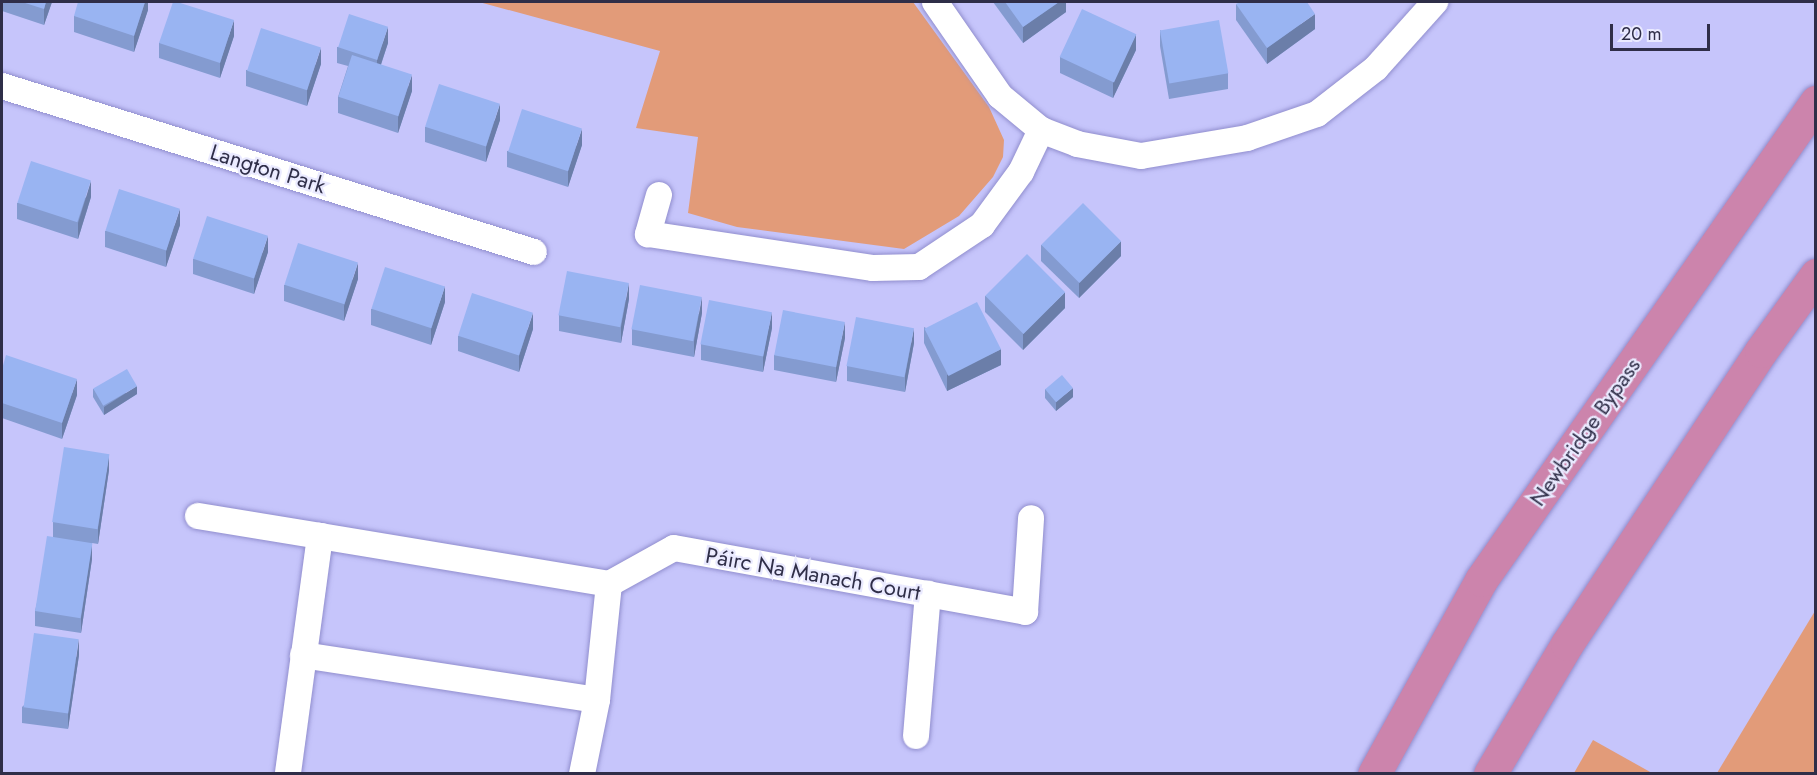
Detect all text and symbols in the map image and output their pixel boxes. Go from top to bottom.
scale bar [1613,12,1714,50]
text: 20 m [1621,21,1661,47]
street label: Langton Park [207,139,329,199]
street label: Newbridge Bypass [1524,353,1646,511]
street label: Páirc Na Manach Court [704,542,922,606]

